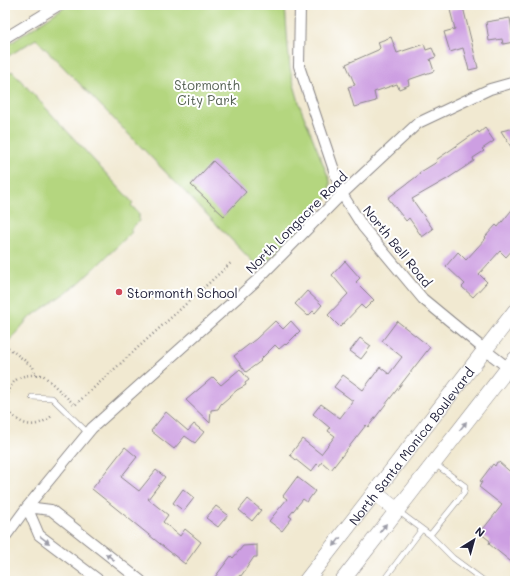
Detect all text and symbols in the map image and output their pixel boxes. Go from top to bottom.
park label: Stormonth City Park [174,76,240,108]
street label: North Longacre Road [241,167,351,277]
street label: North Bell Road [360,202,436,290]
place label: Stormonth School [127,284,238,301]
marker: Stormonth School [114,287,124,297]
street label: North Santa Monica Boulevard [344,363,477,528]
one-way arrow [459,420,468,431]
north arrow [454,520,494,560]
one-way arrow [379,523,388,534]
text: N [472,523,488,540]
one-way arrow [40,536,51,544]
one-way arrow [333,536,341,547]
one-way arrow [105,553,116,561]

